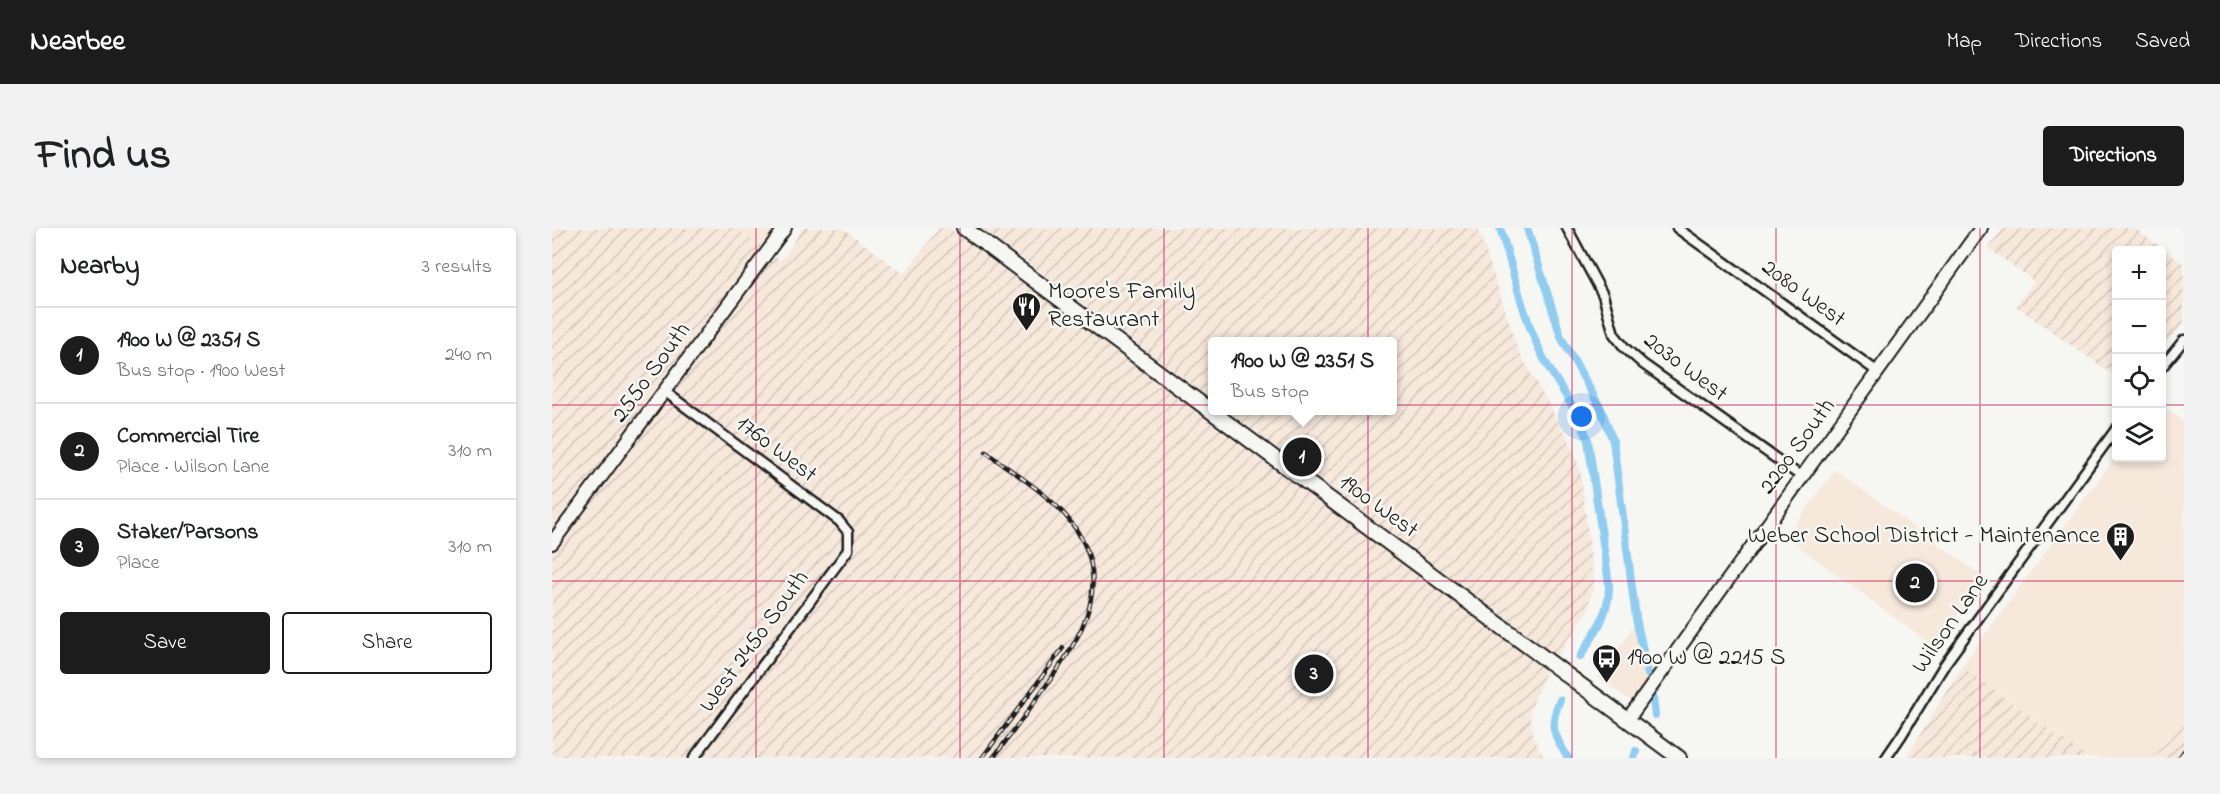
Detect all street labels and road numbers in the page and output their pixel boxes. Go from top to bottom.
street label: 2080 West [1753,251,1853,337]
street label: 2550 South [604,315,700,431]
street label: 2030 West [1635,324,1735,412]
street label: 2200 South [1751,392,1845,502]
street label: 1760 West [728,408,824,492]
street label: 1900 West [1331,466,1425,548]
street label: West 2450 South [691,564,819,720]
street label: Wilson Lane [1904,567,1998,681]

